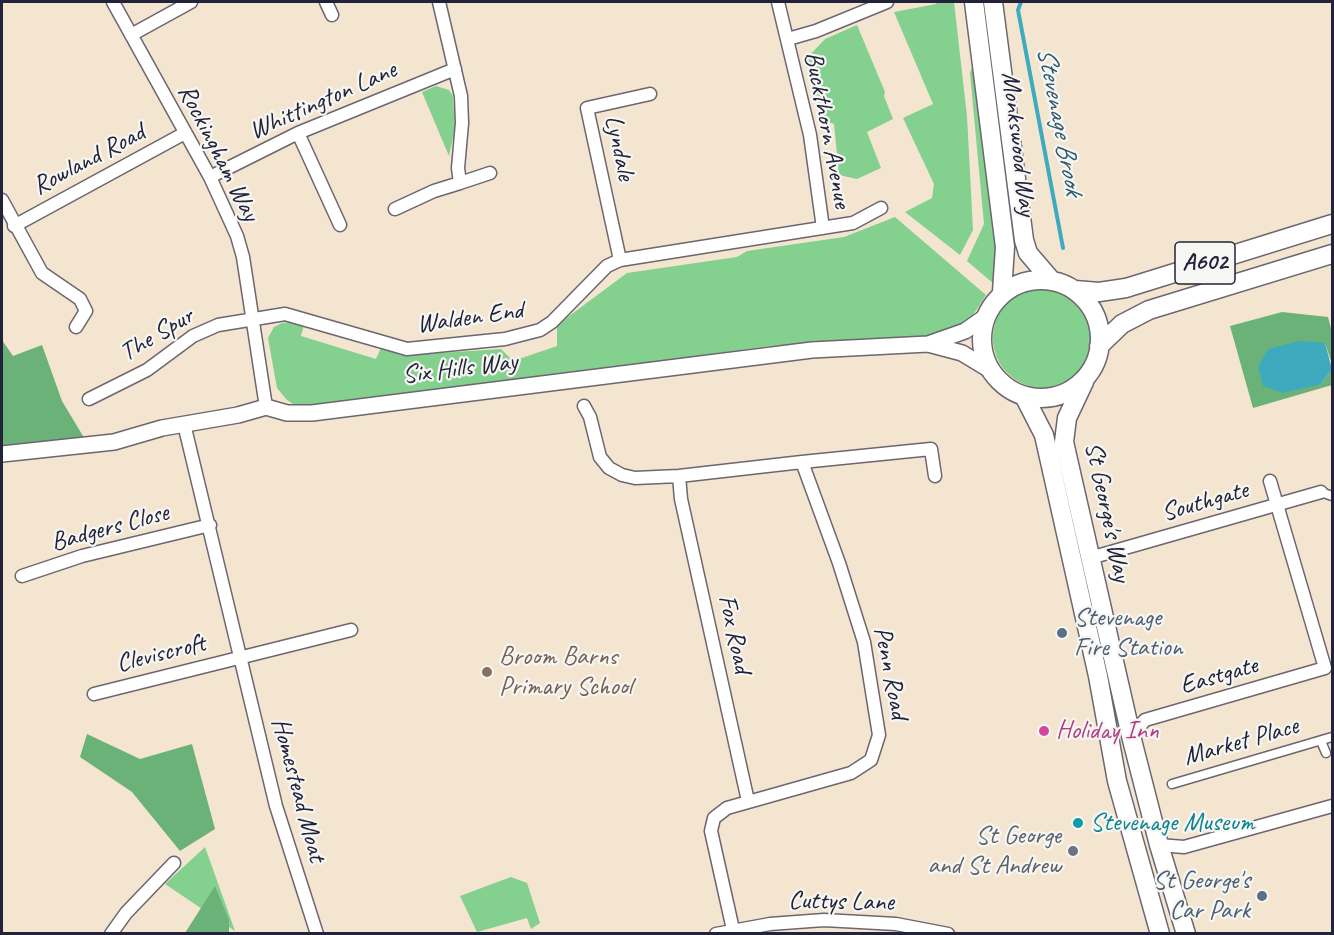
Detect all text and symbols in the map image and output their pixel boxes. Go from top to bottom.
water label: Stevenage Brook [1029,44,1089,198]
street label: Buckthorn Avenue [797,49,857,211]
street label: Whittington Lane [245,55,401,147]
street label: Monkswood Way [994,70,1042,218]
street label: Rockingham Way [170,79,266,227]
street label: Lyndale [597,113,641,183]
street label: Rowland Road [28,117,150,203]
road number: A602 [1175,242,1235,284]
street label: Walden End [415,295,525,341]
street label: The Spur [114,301,200,369]
street label: Six Hills Way [401,346,519,392]
street label: St George's Way [1077,439,1137,585]
street label: Southgate [1158,475,1252,529]
street label: Badgers Close [48,497,172,559]
street label: Fox Road [711,592,757,676]
place label: Stevenage Fire Station [1074,602,1182,664]
street label: Penn Road [866,624,914,722]
marker: Stevenage Fire Station [1055,626,1069,640]
street label: Cleviscroft [113,628,209,680]
place label: Broom Barns Primary School [499,641,632,702]
street label: Eastgate [1177,650,1261,702]
marker: Broom Barns Primary School [480,665,494,679]
street label: Market Place [1180,711,1302,773]
street label: Homestead Moat [264,715,332,865]
place label: Holiday Inn [1056,715,1159,747]
marker: Holiday Inn [1037,724,1051,738]
place label: Stevenage Museum [1090,807,1255,839]
marker: Stevenage Museum [1071,816,1085,830]
place label: St George and St Andrew [927,820,1061,882]
marker: St George and St Andrew [1066,844,1080,858]
place label: St George's Car Park [1153,865,1250,927]
street label: Cuttys Lane [788,885,894,919]
marker: St George's Car Park [1255,889,1269,903]

